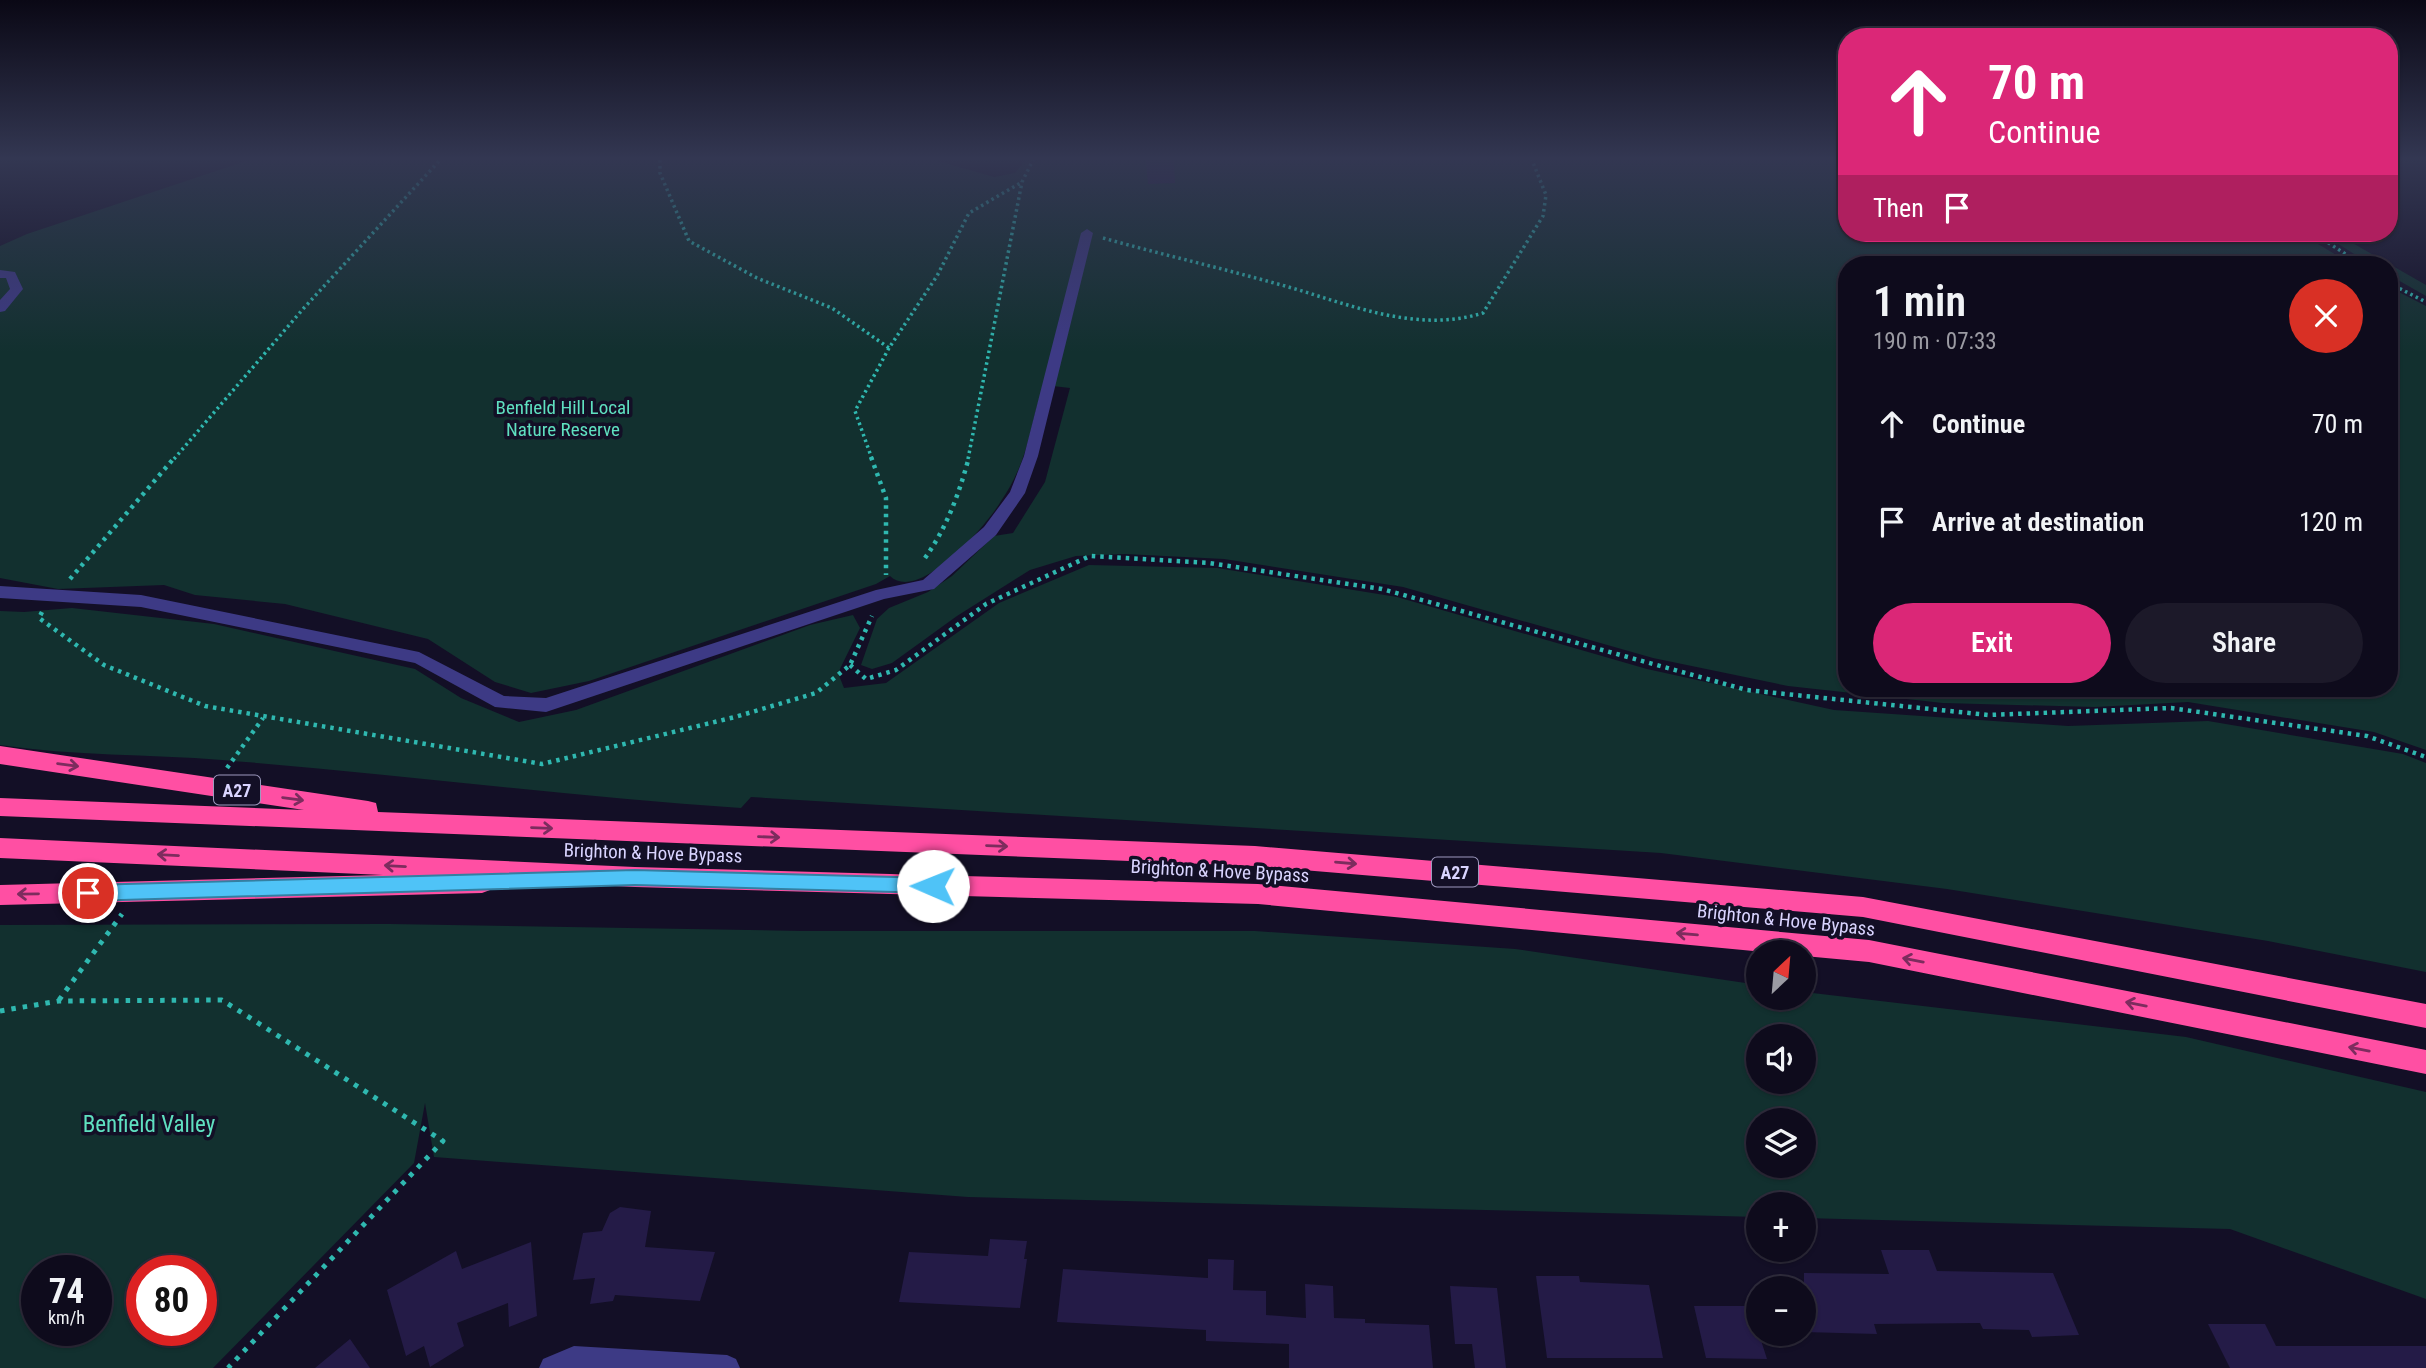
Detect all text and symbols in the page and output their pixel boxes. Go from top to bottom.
text: 70 m [1988,54,2085,111]
icon: ahead [1873,56,1964,147]
text: Continue [1988,113,2100,151]
icon: arrive [1938,189,1976,227]
text: Then [1873,193,1924,223]
text: 1 min [1873,277,1966,326]
button: close [2289,279,2363,353]
text: 190 m · 07:33 [1873,328,1997,355]
park label: Benfield Hill Local Nature Reserve [496,396,630,441]
icon: ahead [1873,405,1911,443]
text: Continue [1932,409,2025,439]
text: 70 m [2312,409,2363,439]
icon: arrive [1873,503,1911,541]
text: Arrive at destination [1932,507,2144,537]
text: 120 m [2299,507,2363,537]
button: Exit [1873,603,2111,683]
button: Share [2125,603,2363,683]
one-way arrow [56,759,78,772]
road number: A27 [214,776,260,804]
one-way arrow [281,792,303,805]
one-way arrow [530,822,553,835]
one-way arrow [758,830,781,843]
street label: Brighton & Hove Bypass [563,838,743,868]
one-way arrow [985,839,1008,852]
one-way arrow [157,849,180,862]
position arrow [896,849,970,923]
street label: Brighton & Hove Bypass [1130,855,1310,887]
one-way arrow [1335,857,1357,870]
road number: A27 [1432,858,1478,886]
one-way arrow [384,860,407,873]
pin [58,863,118,923]
icon: arrive [69,874,107,912]
one-way arrow [17,888,40,901]
street label: Brighton & Hove Bypass [1696,899,1876,941]
one-way arrow [1676,928,1699,941]
north arrow [1746,940,1816,1010]
map controls [1746,940,1816,1346]
one-way arrow [1902,953,1925,967]
one-way arrow [2125,997,2148,1011]
button: sound [1746,1024,1816,1094]
one-way arrow [2348,1041,2371,1055]
button: layers [1746,1108,1816,1178]
park label: Benfield Valley [83,1111,216,1138]
button: + [1746,1192,1816,1262]
speed limit sign: 80 [126,1255,217,1346]
text: 74 [49,1271,84,1312]
button: − [1746,1276,1816,1346]
text: km/h [48,1307,85,1328]

